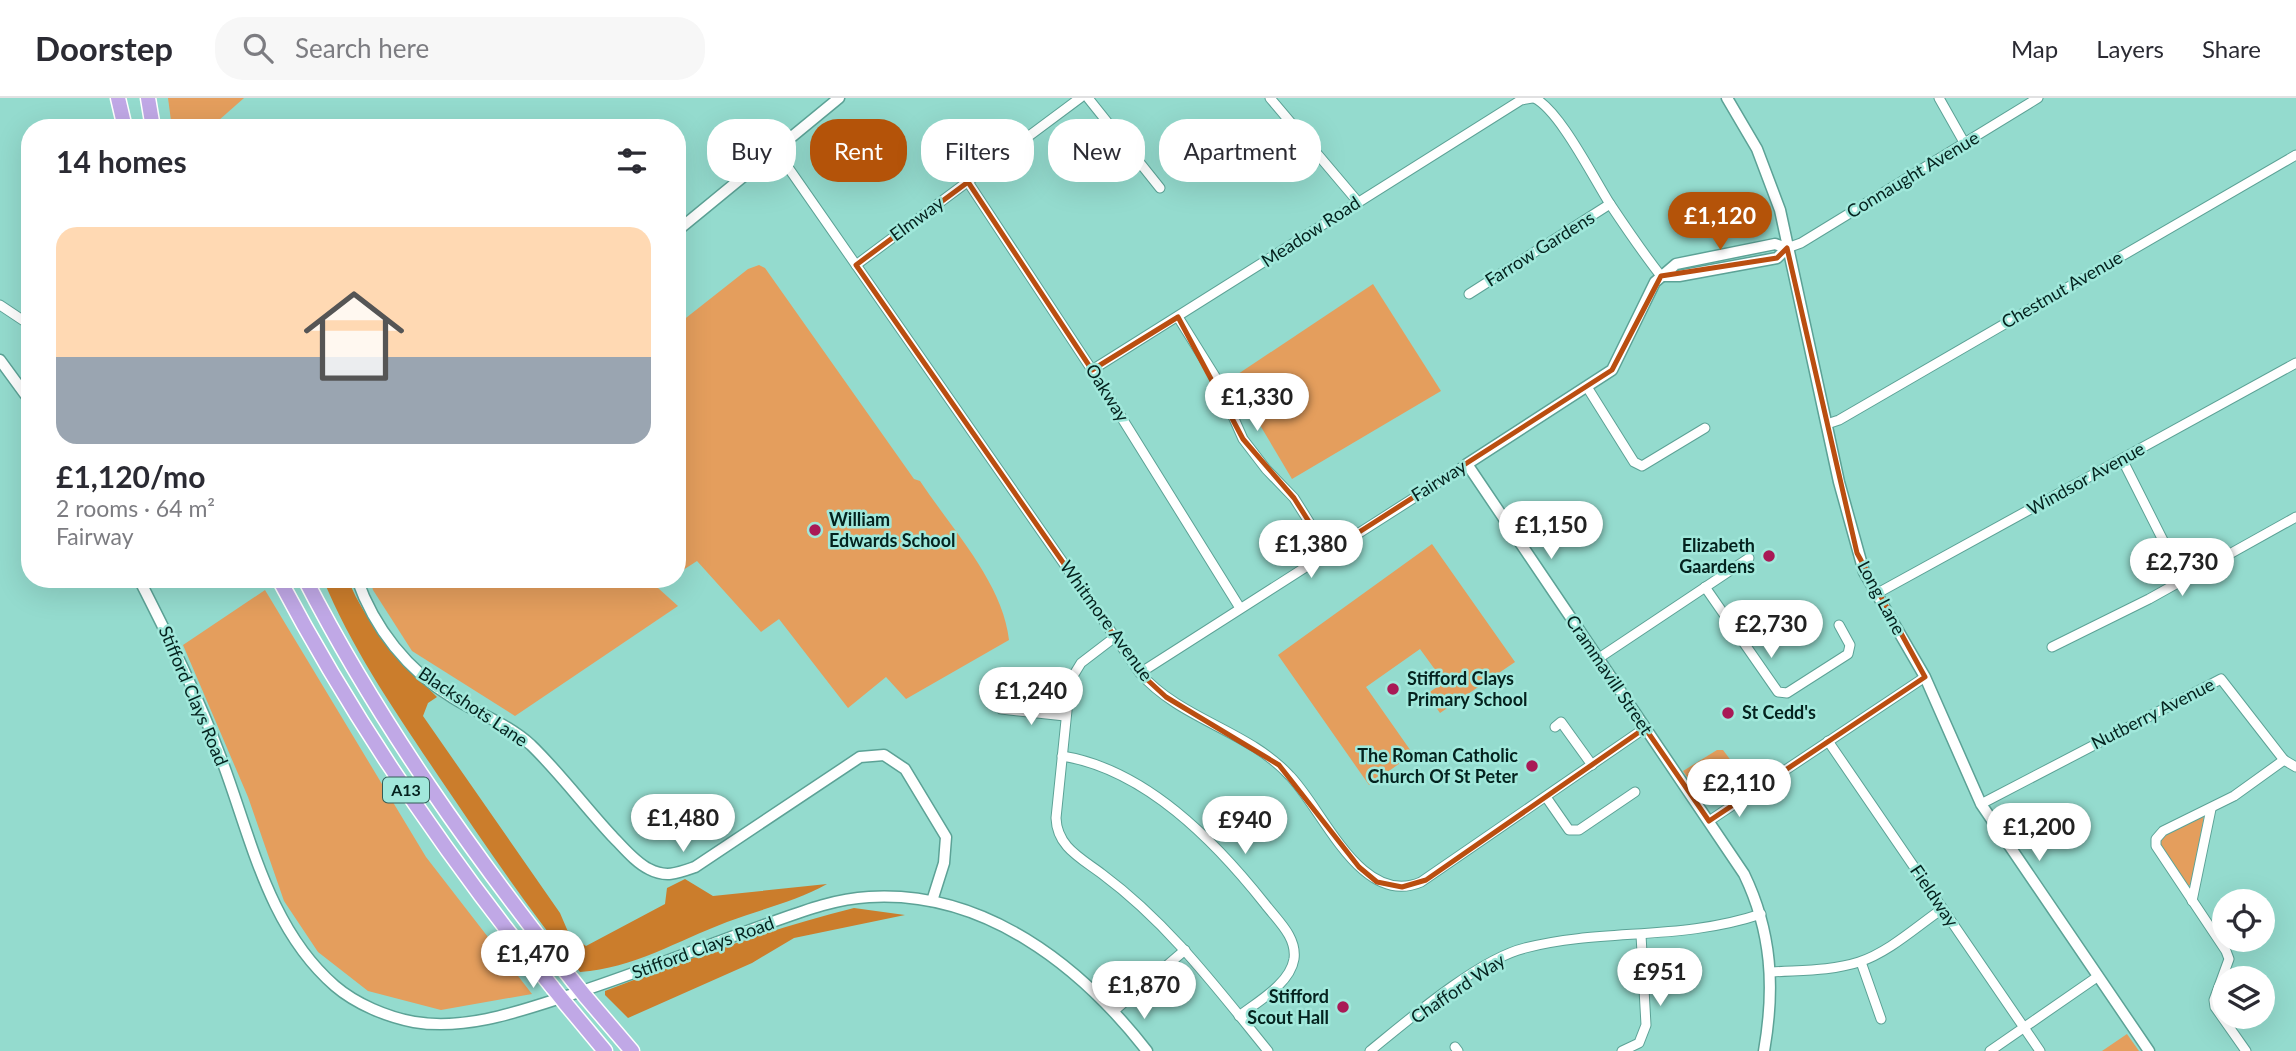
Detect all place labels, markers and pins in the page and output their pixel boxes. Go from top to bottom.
pin: £1,120 [1663,192,1777,252]
pin: £1,330 [1200,374,1314,433]
pin: £1,150 [1494,502,1608,561]
place label: William Edwards School [829,508,956,551]
pin: £1,380 [1254,520,1368,580]
marker: William Edwards School [807,522,823,538]
place label: Elizabeth Gaardens [1679,534,1755,577]
pin: £2,730 [2125,538,2239,598]
marker: Elizabeth Gaardens [1761,548,1777,564]
pin: £2,730 [1714,601,1828,660]
place label: Stifford Clays Primary School [1407,667,1527,710]
pin: £1,240 [974,668,1088,727]
marker: Stifford Clays Primary School [1385,681,1401,697]
place label: St Cedd's [1742,701,1816,723]
marker: St Cedd's [1720,705,1736,721]
place label: The Roman Catholic Church Of St Peter [1357,744,1518,787]
marker: The Roman Catholic Church Of St Peter [1524,758,1540,774]
pin: £2,110 [1682,760,1796,819]
pin: £1,480 [626,794,740,854]
pin: £940 [1204,796,1286,856]
pin: £1,200 [1982,804,2096,863]
pin: £1,470 [476,930,590,990]
pin: £951 [1619,948,1701,1008]
pin: £1,870 [1087,962,1201,1021]
place label: Stifford Scout Hall [1247,985,1329,1028]
marker: Stifford Scout Hall [1335,999,1351,1015]

